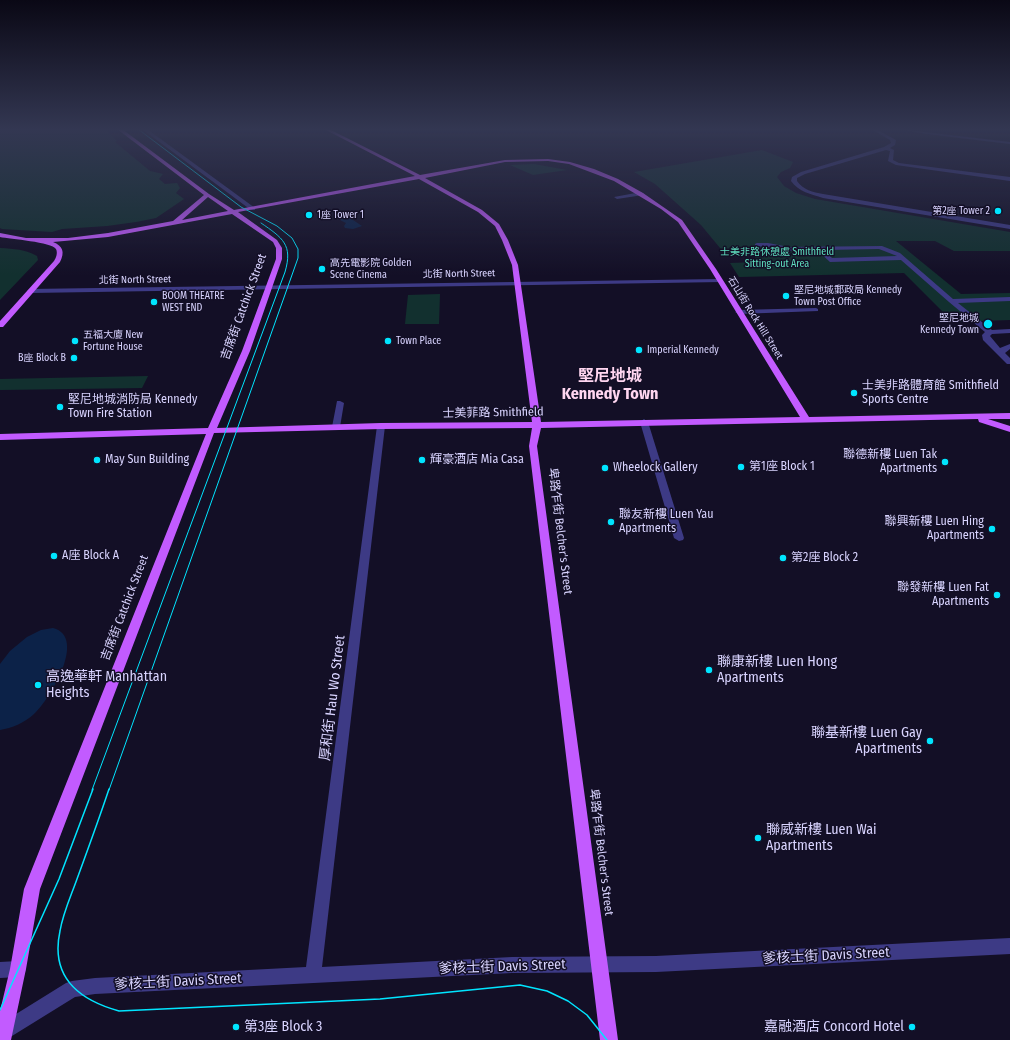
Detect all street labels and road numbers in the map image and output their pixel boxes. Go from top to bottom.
street label: 吉席街 Catchick Street [218,252,270,362]
street label: 北街 North Street [423,267,495,281]
street label: 北街 North Street [99,273,171,287]
street label: 石山街 Rock Hill Street [725,275,785,361]
street label: 士美菲路 Smithfield [442,405,544,421]
street label: 卑路乍街 Belcher's Street [545,467,575,595]
street label: 吉席街 Catchick Street [98,553,152,663]
street label: 厚和街 Hau Wo Street [317,634,349,762]
street label: 卑路乍街 Belcher's Street [586,788,616,916]
street label: 爹核士街 Davis Street [762,944,890,968]
street label: 爹核士街 Davis Street [438,956,566,978]
street label: 爹核士街 Davis Street [114,970,242,994]

